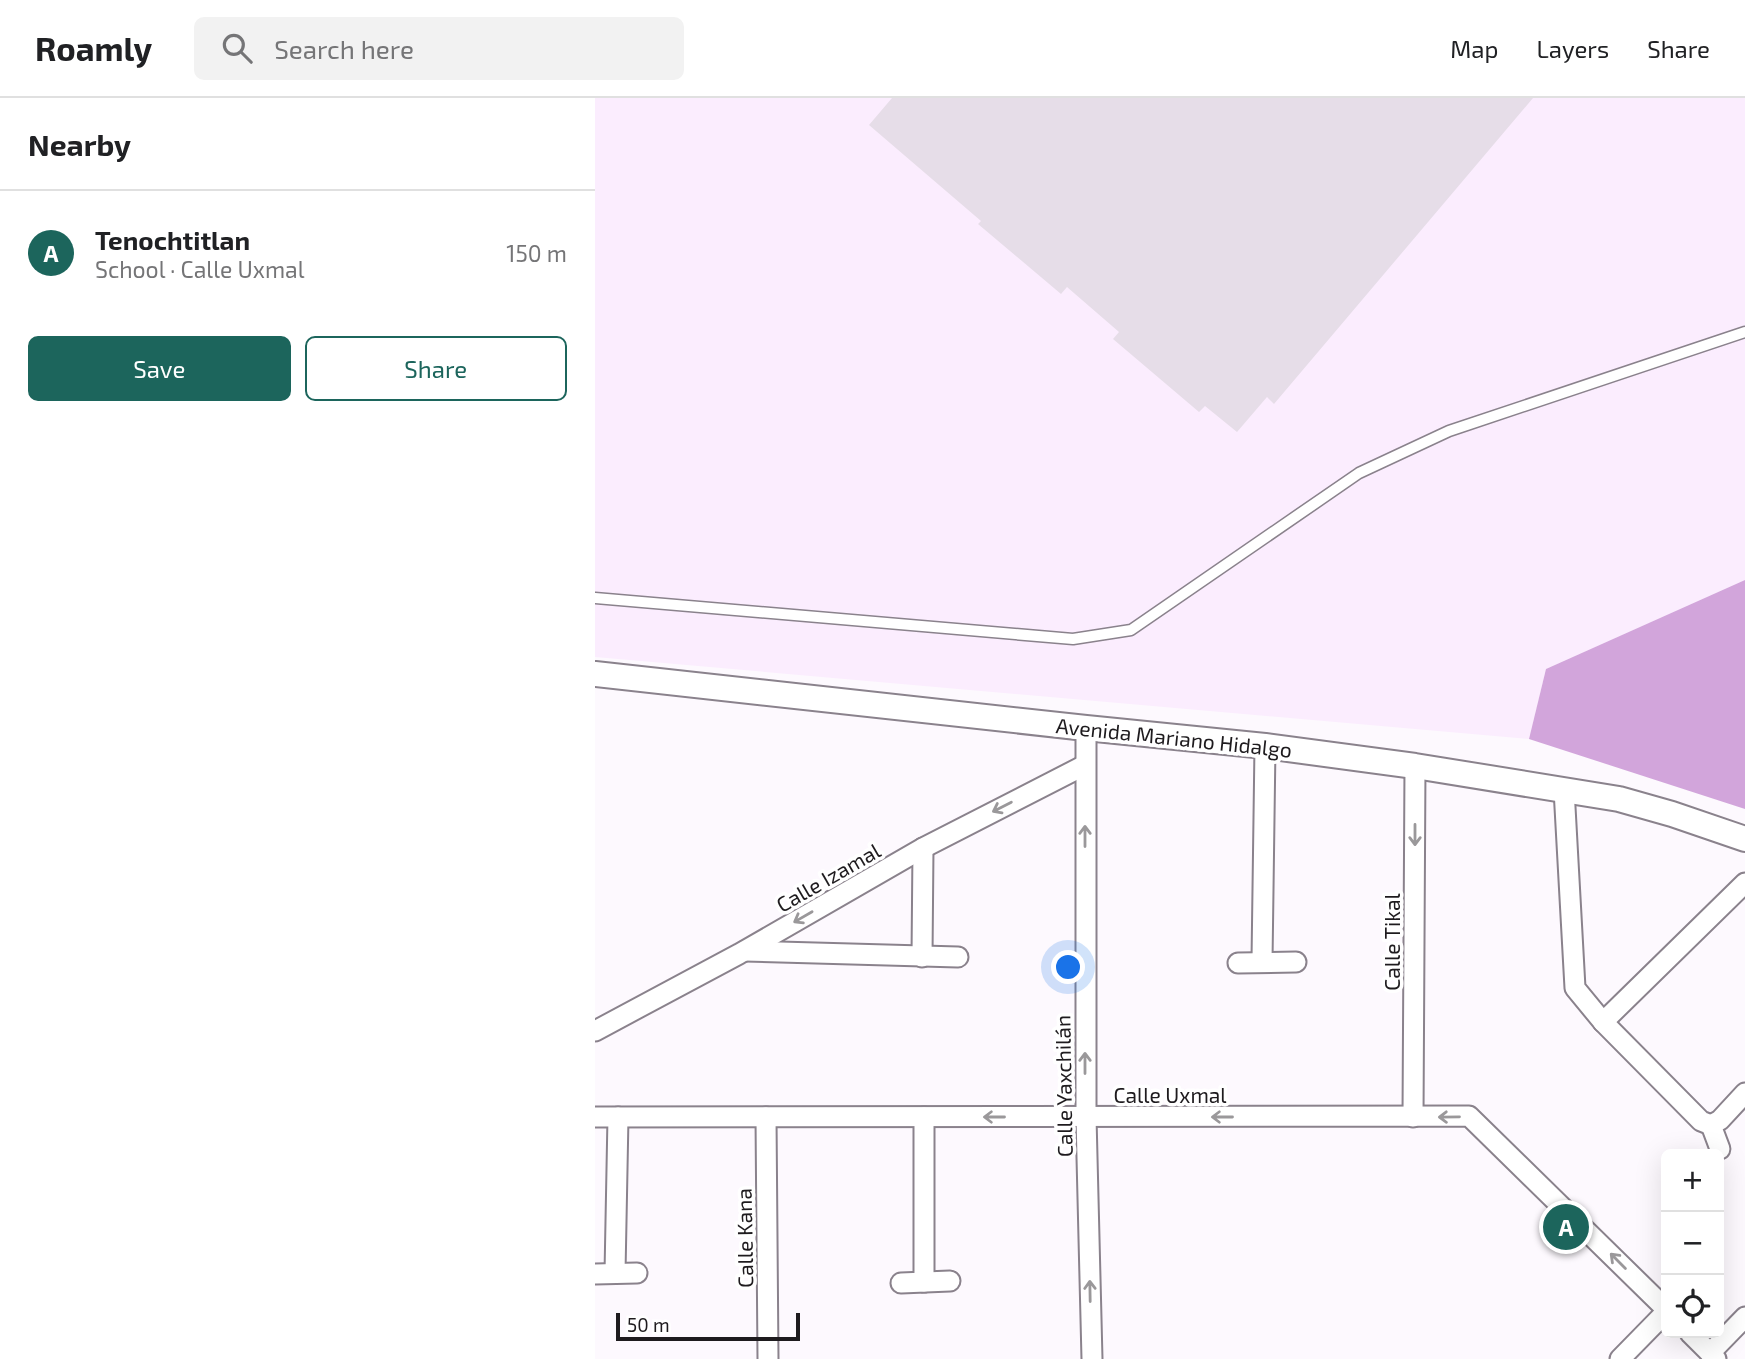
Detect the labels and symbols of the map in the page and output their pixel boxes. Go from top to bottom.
street label: Avenida Mariano Hidalgo [1055,712,1293,762]
one-way arrow [992,801,1013,815]
one-way arrow [1408,823,1422,846]
one-way arrow [1078,825,1092,848]
street label: Calle Izamal [772,837,885,917]
street label: Calle Tikal [1379,893,1404,991]
one-way arrow [794,910,814,924]
your location [1051,950,1085,984]
street label: Calle Yaxchilán [1049,1015,1077,1157]
one-way arrow [1079,1052,1092,1075]
street label: Calle Uxmal [1113,1082,1227,1107]
one-way arrow [983,1110,1006,1124]
one-way arrow [1210,1110,1233,1124]
one-way arrow [1438,1110,1461,1123]
street label: Calle Kana [731,1188,757,1288]
pin: A [1543,1201,1589,1253]
one-way arrow [1609,1253,1626,1270]
one-way arrow [1083,1280,1097,1303]
scale bar [616,1310,800,1342]

